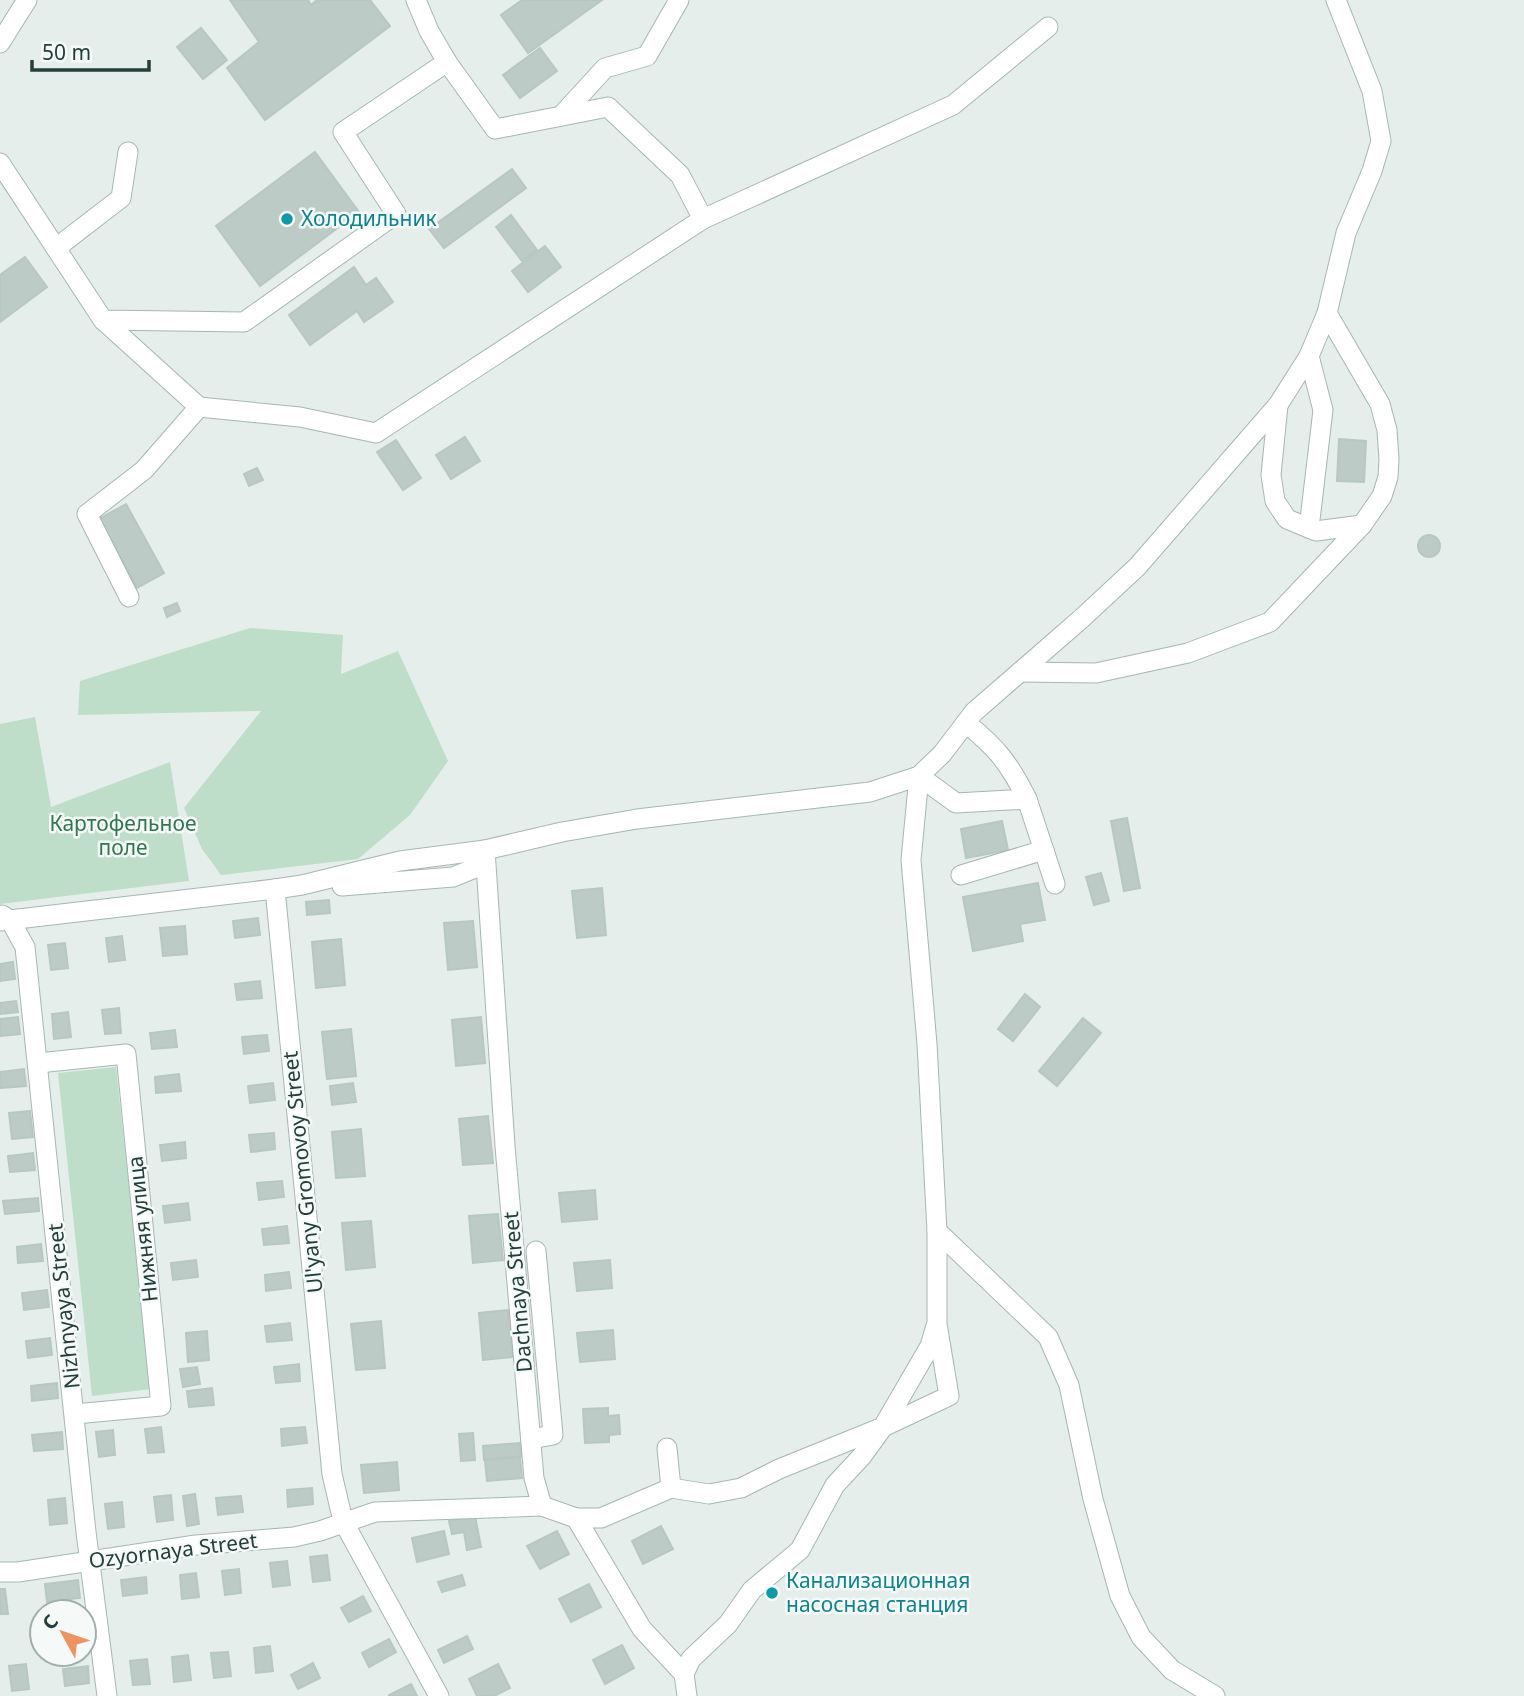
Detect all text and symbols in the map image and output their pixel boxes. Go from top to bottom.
scale bar [32,28,149,72]
text: 50 m [42,38,91,66]
place label: Холодильник [301,204,437,232]
marker: Холодильник [279,211,295,227]
park label: Картофельное поле [50,809,196,861]
street label: Ul'yany Gromovoy Street [275,1049,329,1294]
street label: Нижняя улица [120,1155,164,1304]
street label: Dachnaya Street [496,1210,538,1374]
street label: Nizhnyaya Street [40,1222,86,1390]
street label: Ozyornaya Street [87,1526,259,1574]
place label: Канализационная насосная станция [786,1566,970,1618]
marker: Канализационная насосная станция [764,1585,780,1601]
north arrow [28,1598,98,1668]
text: С [36,1609,64,1635]

